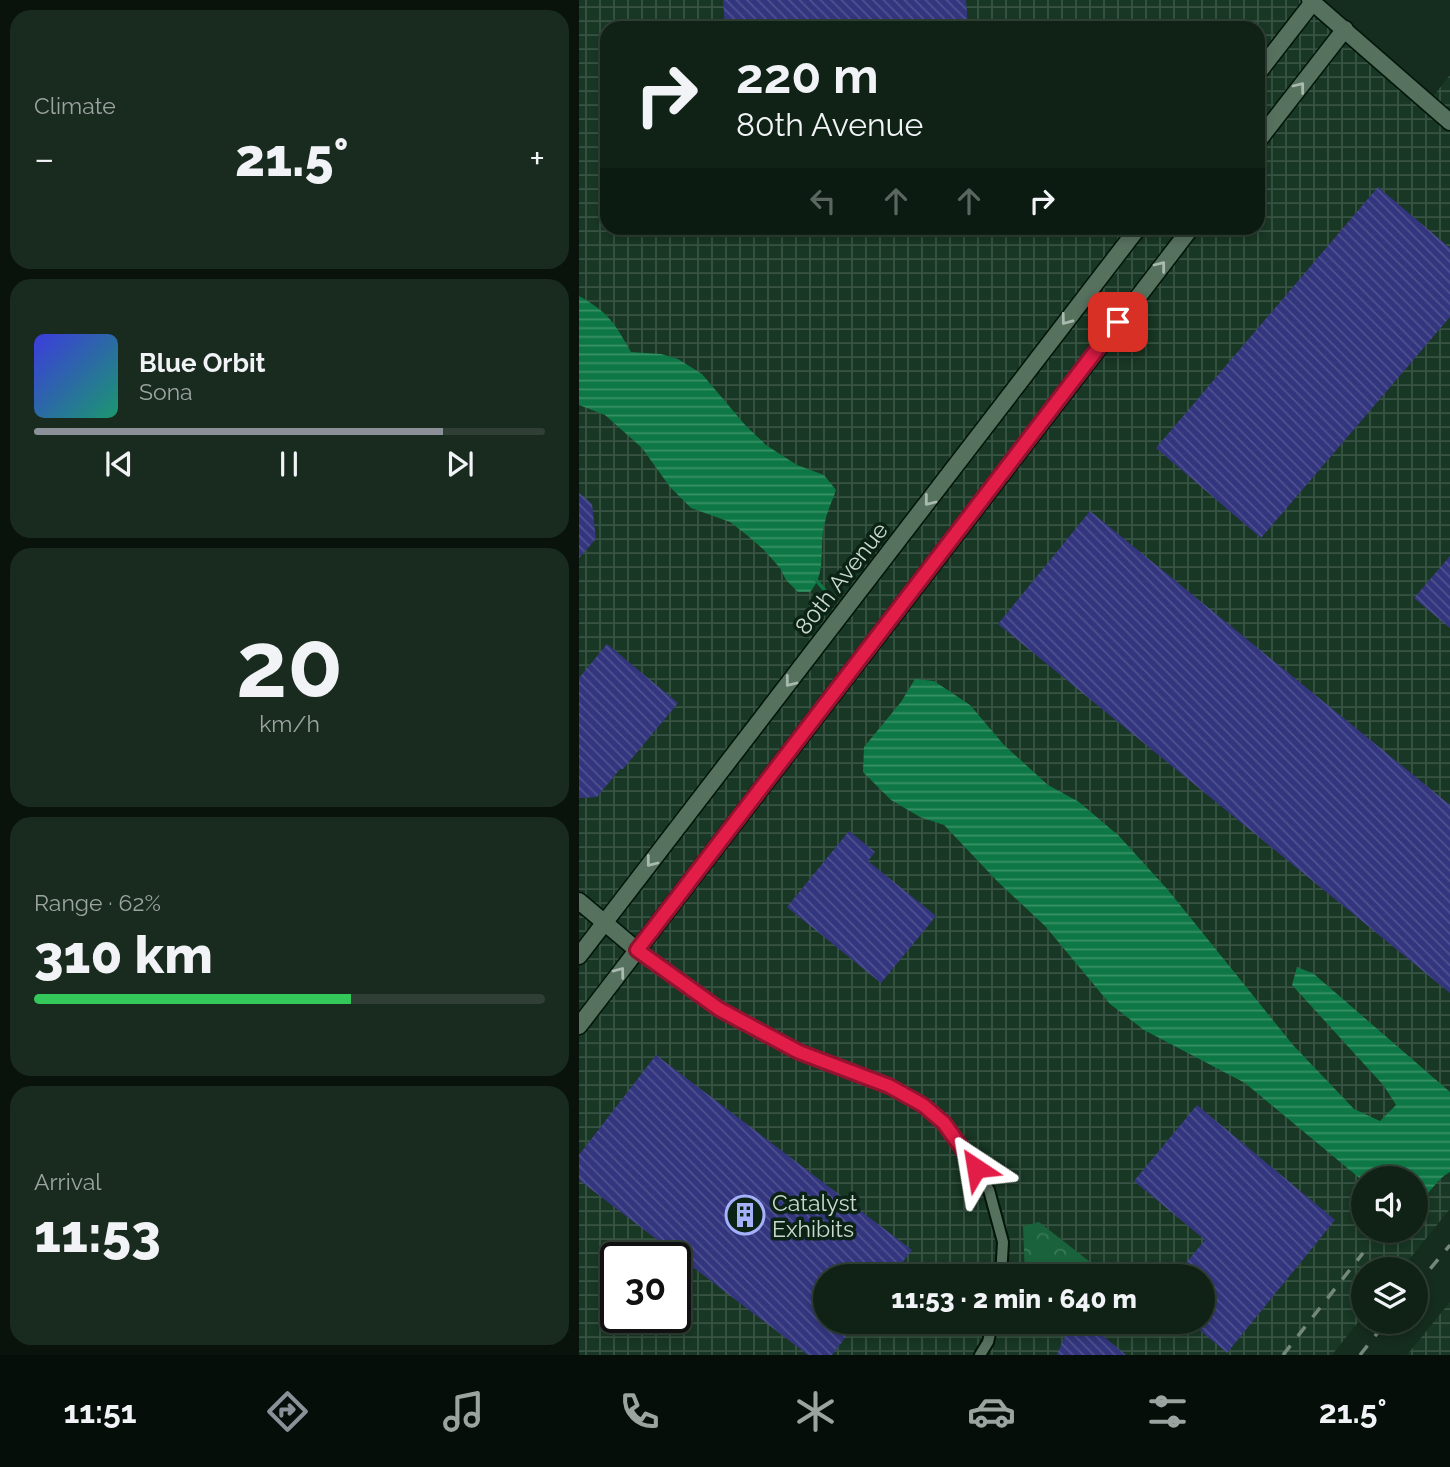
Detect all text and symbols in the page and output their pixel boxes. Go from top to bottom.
text: 220 m [736,47,879,104]
icon: right [621,49,712,140]
one-way arrow [1291,83,1304,95]
text: Climate [34,92,116,119]
text: 80th Avenue [736,106,923,143]
text: 21.5° [235,127,349,188]
text: − [34,136,54,181]
text: + [529,136,545,181]
icon: left [804,182,842,220]
icon: ahead [877,182,915,220]
icon: ahead [950,182,988,220]
icon: right [1023,182,1061,220]
one-way arrow [1153,262,1166,274]
pin [1088,292,1148,352]
icon: arrive [1099,303,1137,341]
one-way arrow [1062,313,1075,325]
text: Blue Orbit [139,348,266,378]
text: Sona [139,378,193,405]
icon: previous [100,445,138,483]
icon: pause [270,445,308,483]
icon: next [441,445,479,483]
one-way arrow [924,494,937,506]
street label: 80th Avenue [789,517,893,639]
text: 20 [236,611,343,718]
one-way arrow [785,674,798,686]
text: km/h [259,710,320,737]
one-way arrow [647,854,660,867]
text: Range · 62% [34,889,161,916]
text: 310 km [34,924,213,985]
one-way arrow [612,967,625,980]
position arrow [939,1131,1013,1205]
map controls [1351,1166,1428,1334]
button: sound [1351,1166,1428,1243]
text: Arrival [34,1168,101,1195]
place label: Catalyst Exhibits [772,1189,858,1242]
building icon: Catalyst Exhibits [724,1194,766,1236]
text: 11:53 [34,1203,161,1264]
speed limit sign: 30 [600,1242,691,1333]
button: layers [1351,1257,1428,1334]
text: 11:53 · 2 min · 640 m [891,1284,1137,1314]
icon: directions [263,1387,312,1436]
icon: music [439,1387,488,1436]
icon: phone [615,1387,664,1436]
icon: climate [791,1387,840,1436]
icon: car [967,1387,1016,1436]
icon: filters [1143,1387,1192,1436]
text: 11:51 [63,1393,137,1430]
text: 21.5° [1319,1393,1387,1430]

